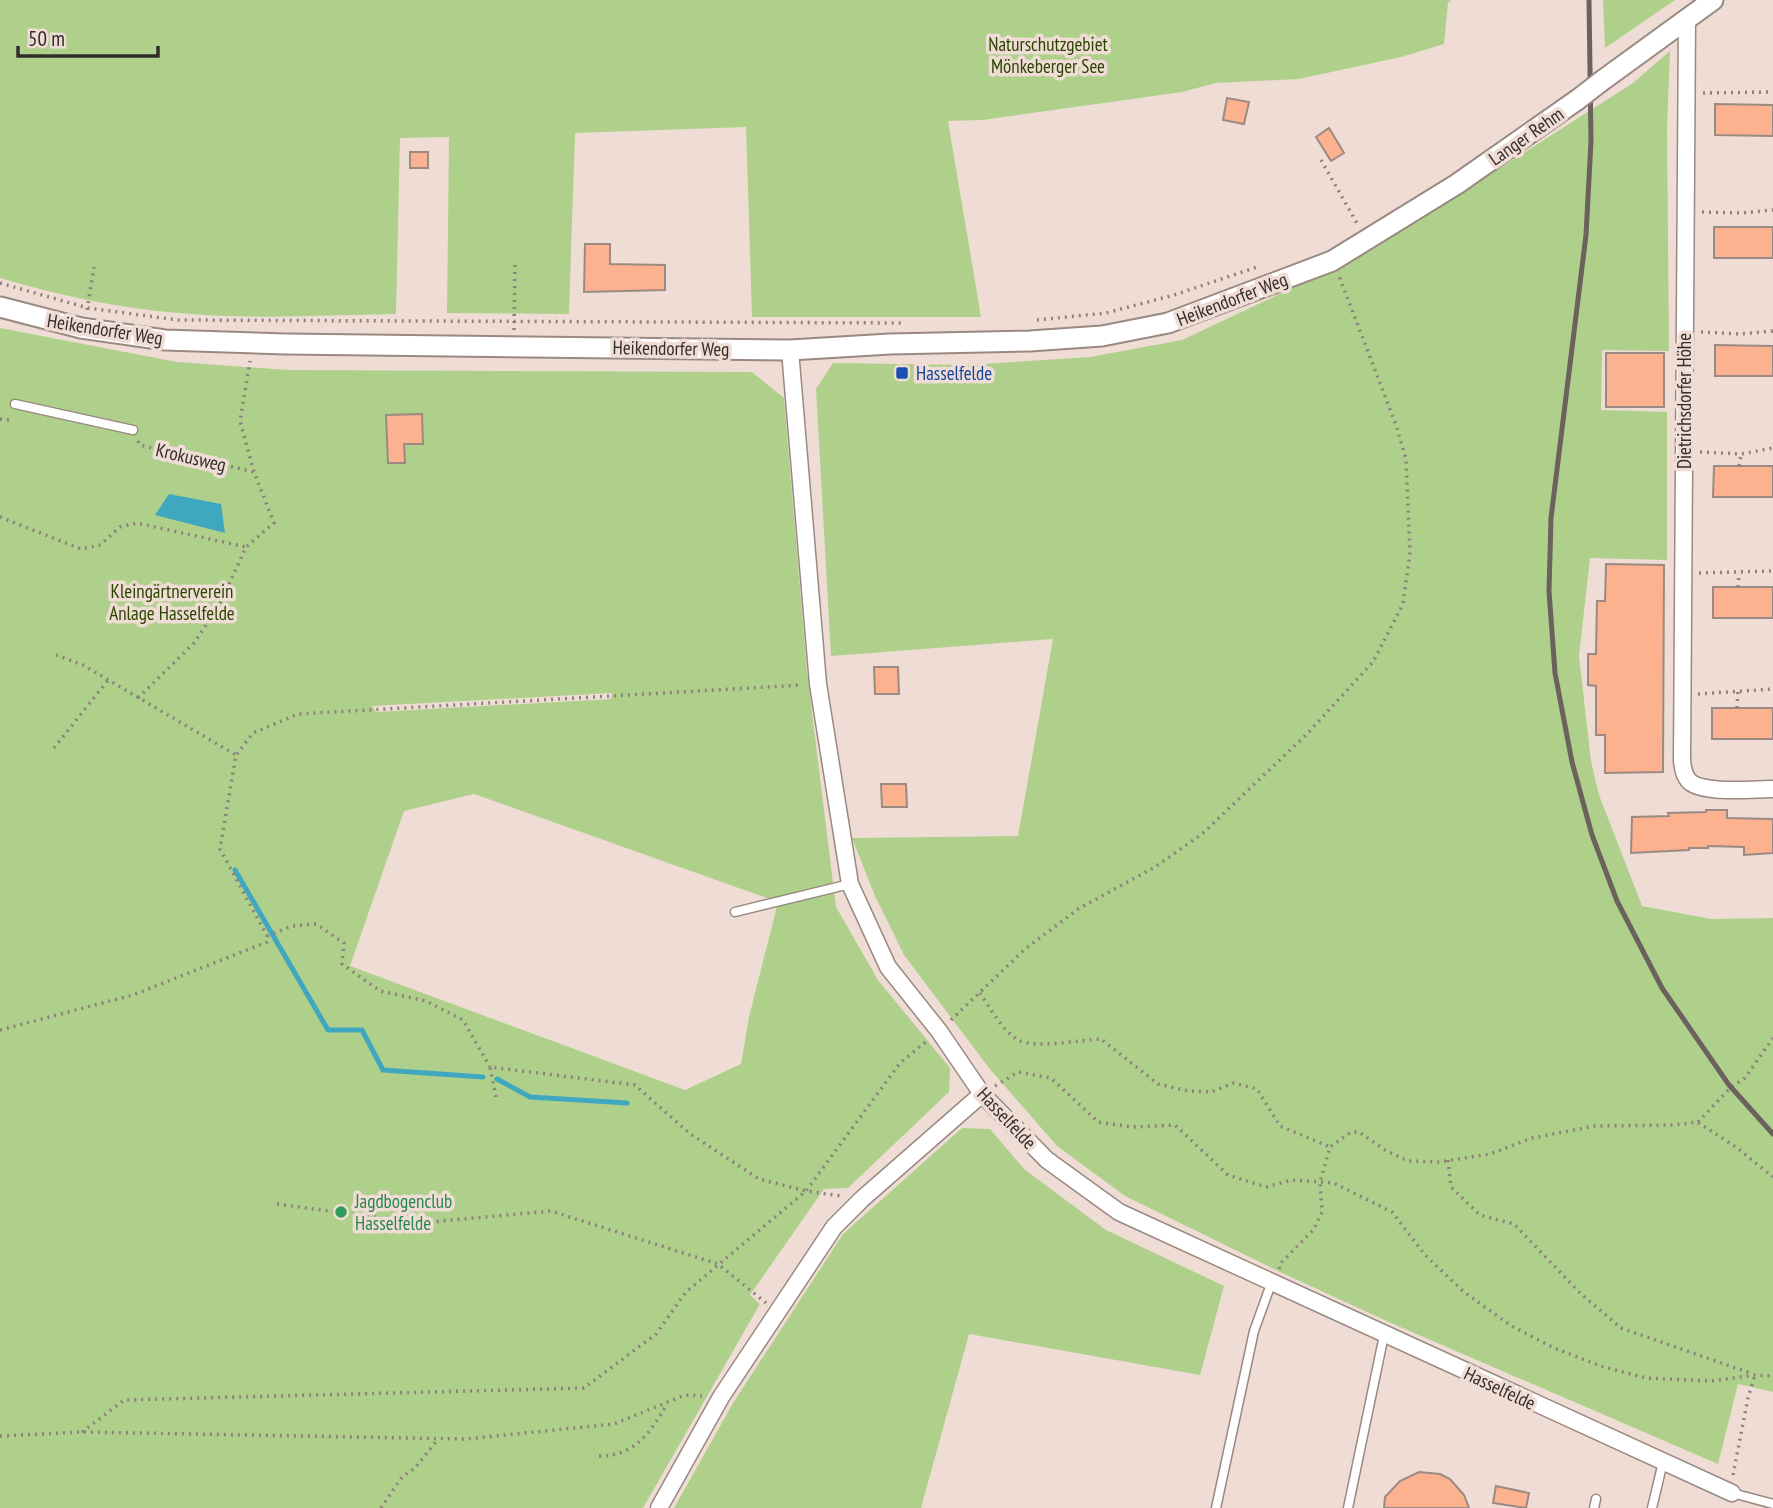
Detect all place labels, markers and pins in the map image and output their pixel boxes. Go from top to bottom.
place label: Hasselfelde [916,361,992,385]
marker: Hasselfelde [894,365,910,381]
place label: Jagdbogenclub Hasselfelde [354,1189,452,1235]
marker: Jagdbogenclub Hasselfelde [333,1204,349,1220]

